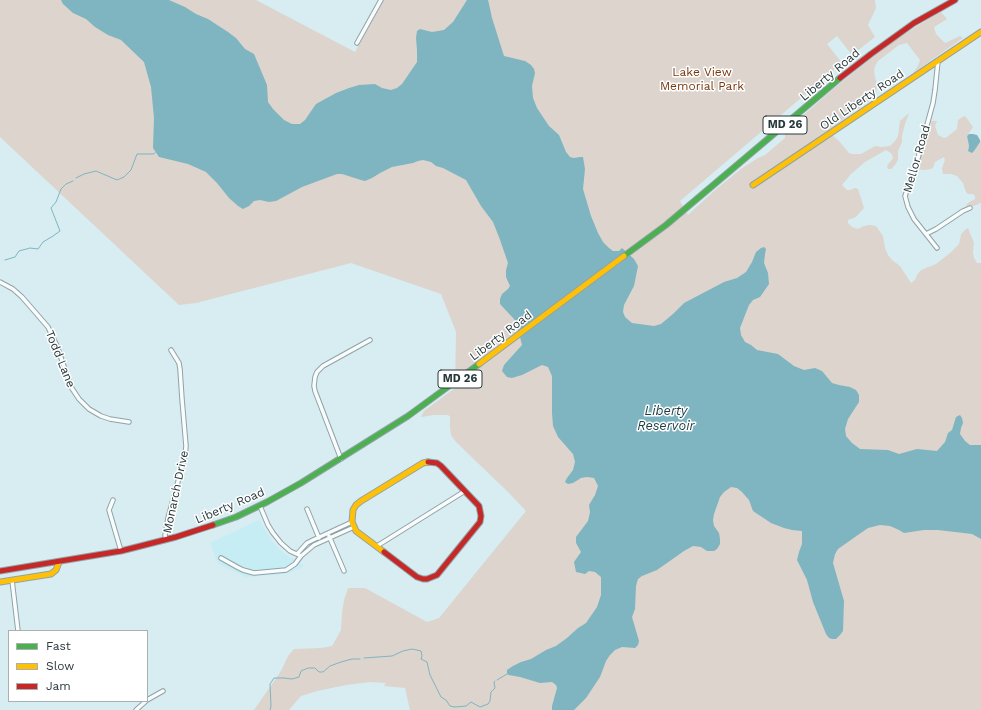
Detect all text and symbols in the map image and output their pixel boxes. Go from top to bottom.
street label: Liberty Road [797,46,863,104]
park label: Lake View Memorial Park [660,65,744,93]
street label: Old Liberty Road [817,67,907,133]
road number: MD 26 [763,116,807,134]
street label: Mellor Road [900,123,934,195]
street label: Liberty Road [467,308,535,364]
street label: Todd Lane [42,328,78,390]
road number: MD 26 [438,370,482,388]
water label: Liberty Reservoir [637,403,695,434]
street label: Monarch Drive [160,449,192,535]
street label: Liberty Road [193,485,267,527]
legend [8,630,148,702]
text: Fast [46,639,71,653]
text: Slow [46,659,74,673]
text: Jam [46,679,71,693]

